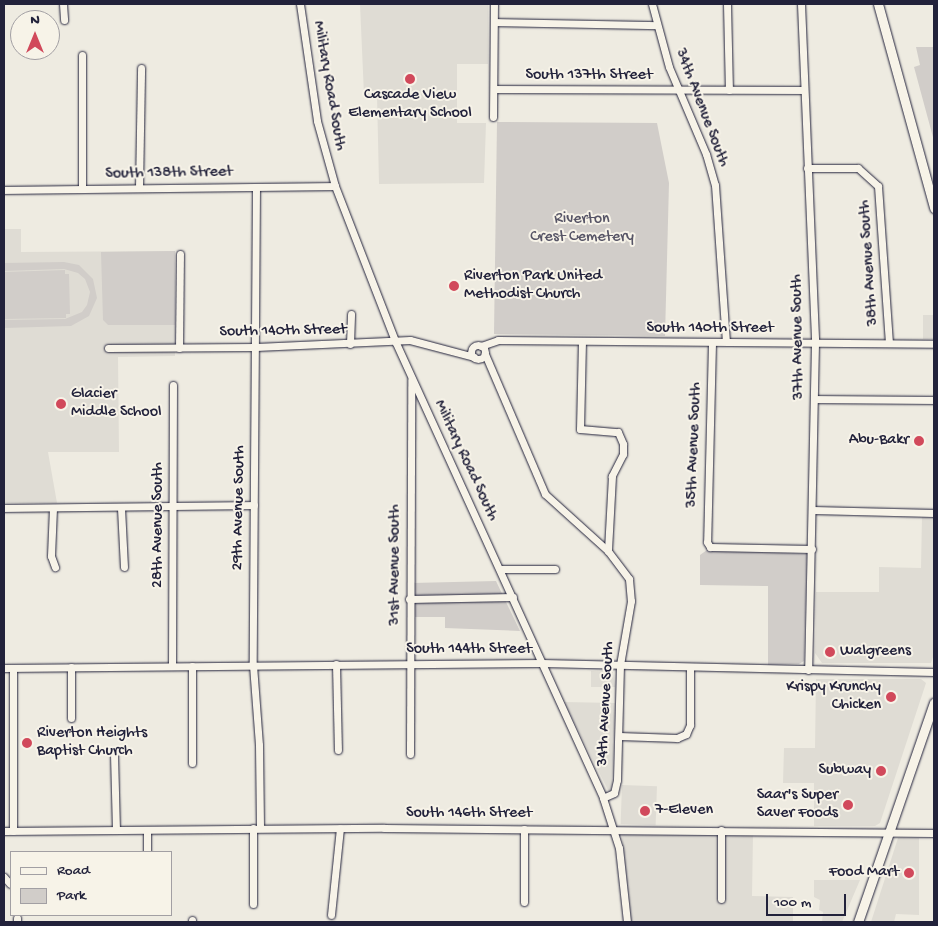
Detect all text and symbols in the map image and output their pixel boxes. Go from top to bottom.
north arrow [10,10,60,60]
text: N [30,12,40,29]
street label: Military Road South [307,20,349,152]
street label: 34th Avenue South [670,46,732,170]
street label: South 137th Street [526,66,652,86]
marker: Cascade View Elementary School [404,73,416,85]
place label: Cascade View Elementary School [348,86,472,124]
street label: South 138th Street [105,163,233,185]
street label: 38th Avenue South [856,199,884,327]
park label: Riverton Crest Cemetery [530,210,634,248]
place label: Riverton Park United Methodist Church [464,267,602,305]
street label: 37th Avenue South [788,274,810,400]
marker: Riverton Park United Methodist Church [448,280,460,292]
street label: South 140th Street [647,319,773,339]
street label: South 140th Street [219,321,347,343]
street label: 35th Avenue South [683,382,707,508]
place label: Glacier Middle School [71,385,161,423]
street label: Military Road South [429,397,501,525]
marker: Glacier Middle School [55,398,67,410]
place label: Abu-Bakr [849,431,909,451]
marker: Abu-Bakr [913,435,925,447]
street label: 29th Avenue South [229,445,251,571]
street label: 28th Avenue South [149,462,169,588]
street label: 31st Avenue South [386,504,406,626]
street label: South 144th Street [406,640,532,660]
street label: 34th Avenue South [594,641,620,767]
place label: Walgreens [840,642,911,662]
marker: Walgreens [824,646,836,658]
place label: Krispy Krunchy Chicken [786,678,881,716]
marker: Krispy Krunchy Chicken [885,691,897,703]
place label: Riverton Heights Baptist Church [37,724,147,762]
marker: Riverton Heights Baptist Church [21,737,33,749]
place label: Subway [818,761,871,781]
marker: Subway [875,765,887,777]
place label: Saar's Super Saver Foods [757,786,838,824]
marker: Saar's Super Saver Foods [842,799,854,811]
place label: 7-Eleven [655,801,713,821]
street label: South 146th Street [406,804,532,824]
marker: 7-Eleven [639,805,651,817]
legend [10,851,172,916]
text: Road [57,862,90,880]
place label: Food Mart [829,863,899,883]
marker: Food Mart [903,867,915,879]
scale bar [768,884,848,916]
text: Park [57,887,86,905]
text: 100 m [774,894,811,912]

